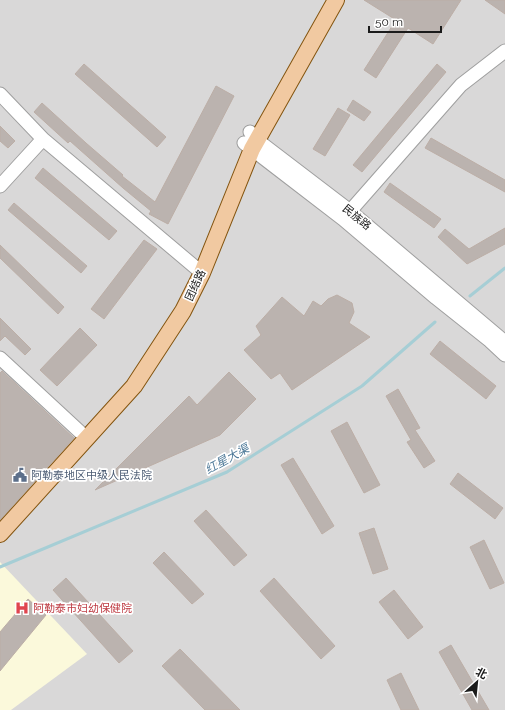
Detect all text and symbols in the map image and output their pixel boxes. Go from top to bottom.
scale bar [369,8,441,34]
text: 50 m [375,15,403,29]
street label: 民族路 [340,202,374,233]
street label: 团结路 [183,268,208,303]
water label: 红星大渠 [203,440,253,477]
public building icon: 阿勒泰地区中级人民法院 [12,467,28,483]
place label: 阿勒泰地区中级人民法院 [31,469,152,482]
hospital icon: 阿勒泰市妇幼保健院 [14,600,30,616]
place label: 阿勒泰市妇幼保健院 [33,602,132,615]
north arrow [457,662,497,702]
text: 北 [473,665,489,682]

